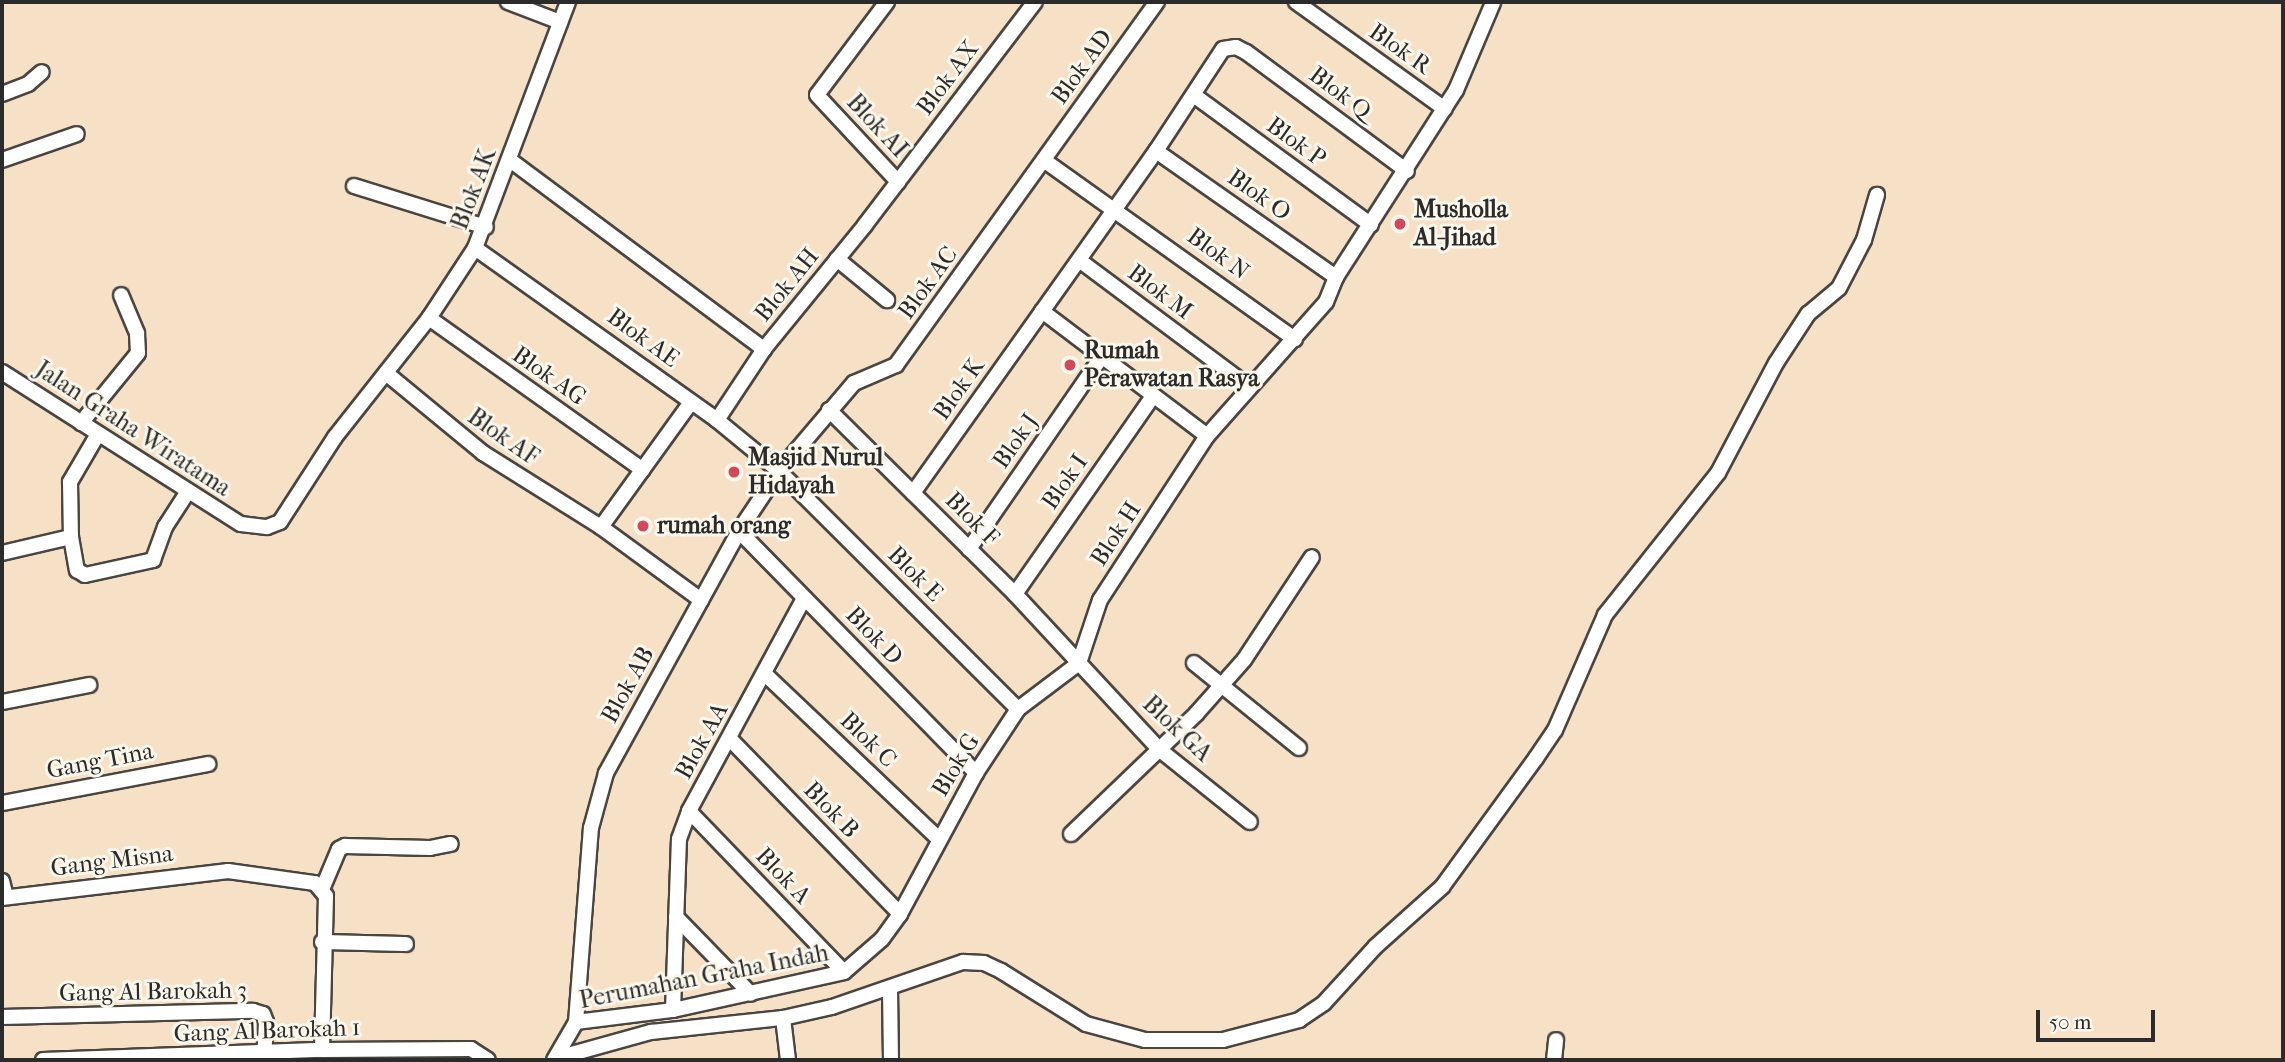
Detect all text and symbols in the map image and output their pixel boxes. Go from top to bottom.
street label: Blok R [1363,17,1437,81]
street label: Blok AD [1045,24,1119,110]
street label: Blok AX [911,35,985,121]
street label: Blok Q [1303,60,1377,126]
street label: Blok AI [840,88,914,164]
street label: Blok P [1261,111,1331,173]
street label: Blok AK [445,144,503,234]
street label: Blok O [1222,163,1296,227]
place label: Musholla Al-Jihad [1414,196,1508,252]
marker: Musholla Al-Jihad [1392,216,1408,232]
street label: Blok N [1181,222,1255,286]
street label: Blok AC [892,241,964,325]
street label: Blok AH [749,242,825,328]
street label: Blok M [1122,258,1198,326]
street label: Blok AE [601,302,685,374]
place label: Rumah Perawatan Rasya [1084,337,1259,393]
street label: Blok AG [507,340,591,412]
street label: Blok K [927,352,991,426]
street label: Jalan Graha Wiratama [30,355,236,503]
marker: Rumah Perawatan Rasya [1062,357,1078,373]
street label: Blok AF [462,402,544,472]
street label: Blok J [987,408,1045,474]
place label: Masjid Nurul Hidayah [748,444,883,500]
street label: Blok I [1036,449,1094,515]
marker: Masjid Nurul Hidayah [726,464,742,480]
street label: Blok F [939,486,1005,552]
street label: Blok H [1085,497,1147,571]
place label: rumah orang [657,512,791,540]
marker: rumah orang [635,518,651,534]
street label: Blok E [881,540,949,608]
street label: Blok D [839,601,909,671]
street label: Blok AB [595,642,661,728]
street label: Blok GA [1136,690,1218,768]
street label: Blok AA [669,698,735,784]
street label: Blok C [834,706,902,774]
street label: Blok G [926,728,986,802]
street label: Gang Tina [44,737,156,785]
street label: Blok B [797,776,865,844]
street label: Gang Misna [49,839,175,883]
street label: Blok A [749,842,817,910]
street label: Perumahan Graha Indah [577,939,831,1015]
street label: Gang Al Barokah 3 [59,976,247,1008]
scale bar [2040,996,2159,1040]
text: 50 m [2049,1010,2092,1034]
street label: Gang Al Barokah 1 [173,1013,361,1049]

